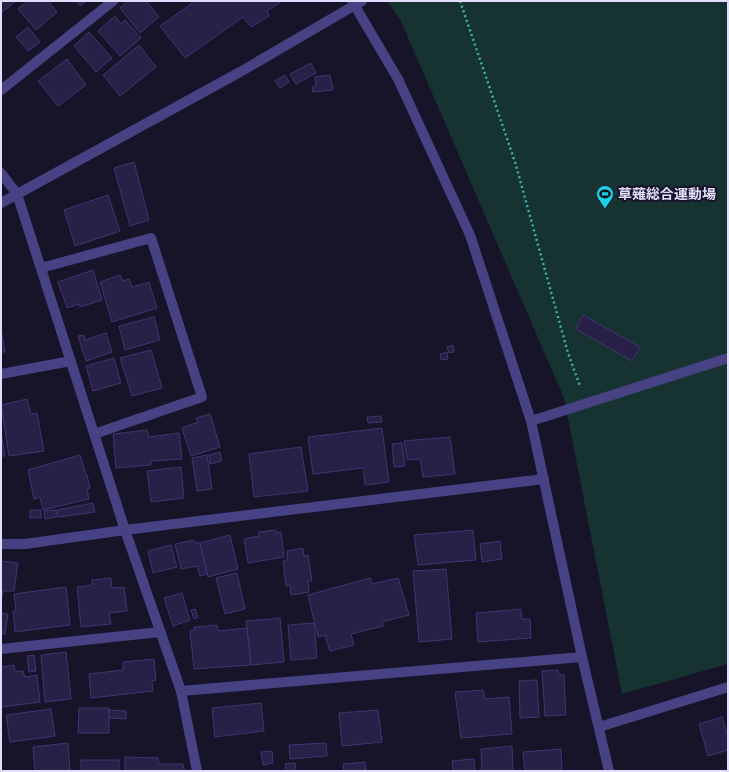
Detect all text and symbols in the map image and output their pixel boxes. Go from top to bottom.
sports icon: 草薙総合運動場 [595,184,615,209]
place label: 草薙総合運動場 [618,186,716,202]

